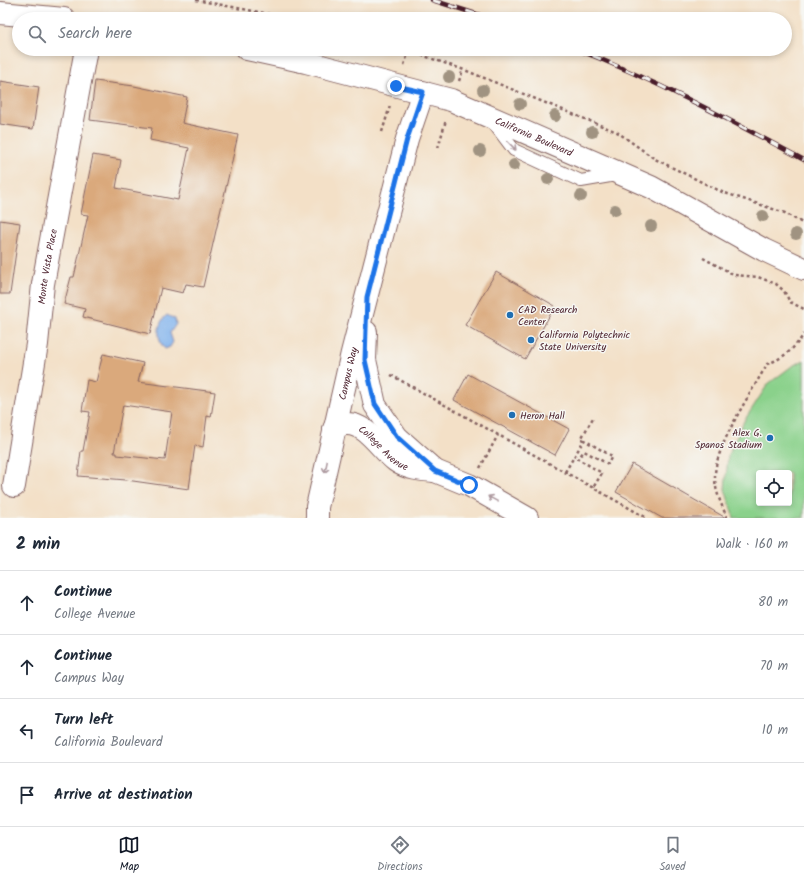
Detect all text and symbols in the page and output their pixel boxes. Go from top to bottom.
search box [12,12,792,56]
text: Search here [58,22,132,46]
icon: search [26,23,48,45]
route end [387,77,405,95]
street label: California Boulevard [492,113,576,161]
one-way arrow [507,141,516,151]
street label: Monte Vista Place [34,227,62,305]
place label: CAD Research Center [518,302,577,330]
marker: CAD Research Center [505,310,515,320]
place label: California Polytechnic State University [539,327,631,355]
marker: California Polytechnic State University [526,335,536,345]
street label: Campus Way [335,345,362,402]
place label: Heron Hall [520,408,565,424]
marker: Heron Hall [507,410,517,420]
street label: College Avenue [355,421,411,476]
place label: Alex G. Spanos Stadium [695,425,762,453]
marker: Alex G. Spanos Stadium [765,433,775,443]
one-way arrow [322,460,330,473]
map controls [756,470,792,506]
button: locate [756,470,792,506]
route start [460,476,478,494]
one-way arrow [487,494,499,502]
text: 2 min [16,531,60,558]
text: Walk · 160 m [716,534,788,555]
text: Continue [54,580,112,604]
icon: ahead [16,592,38,614]
text: 80 m [758,592,788,613]
text: College Avenue [54,604,135,625]
text: Continue [54,644,112,668]
icon: ahead [16,656,38,678]
text: 70 m [760,656,788,677]
text: Campus Way [54,668,124,689]
text: Turn left [54,708,114,732]
icon: left [16,720,38,742]
text: 10 m [762,720,788,741]
text: California Boulevard [54,732,162,753]
text: Arrive at destination [54,783,193,807]
icon: arrive [16,784,38,806]
tab: Map [118,834,140,876]
tab: Directions [377,834,423,876]
tab: Saved [660,834,686,876]

